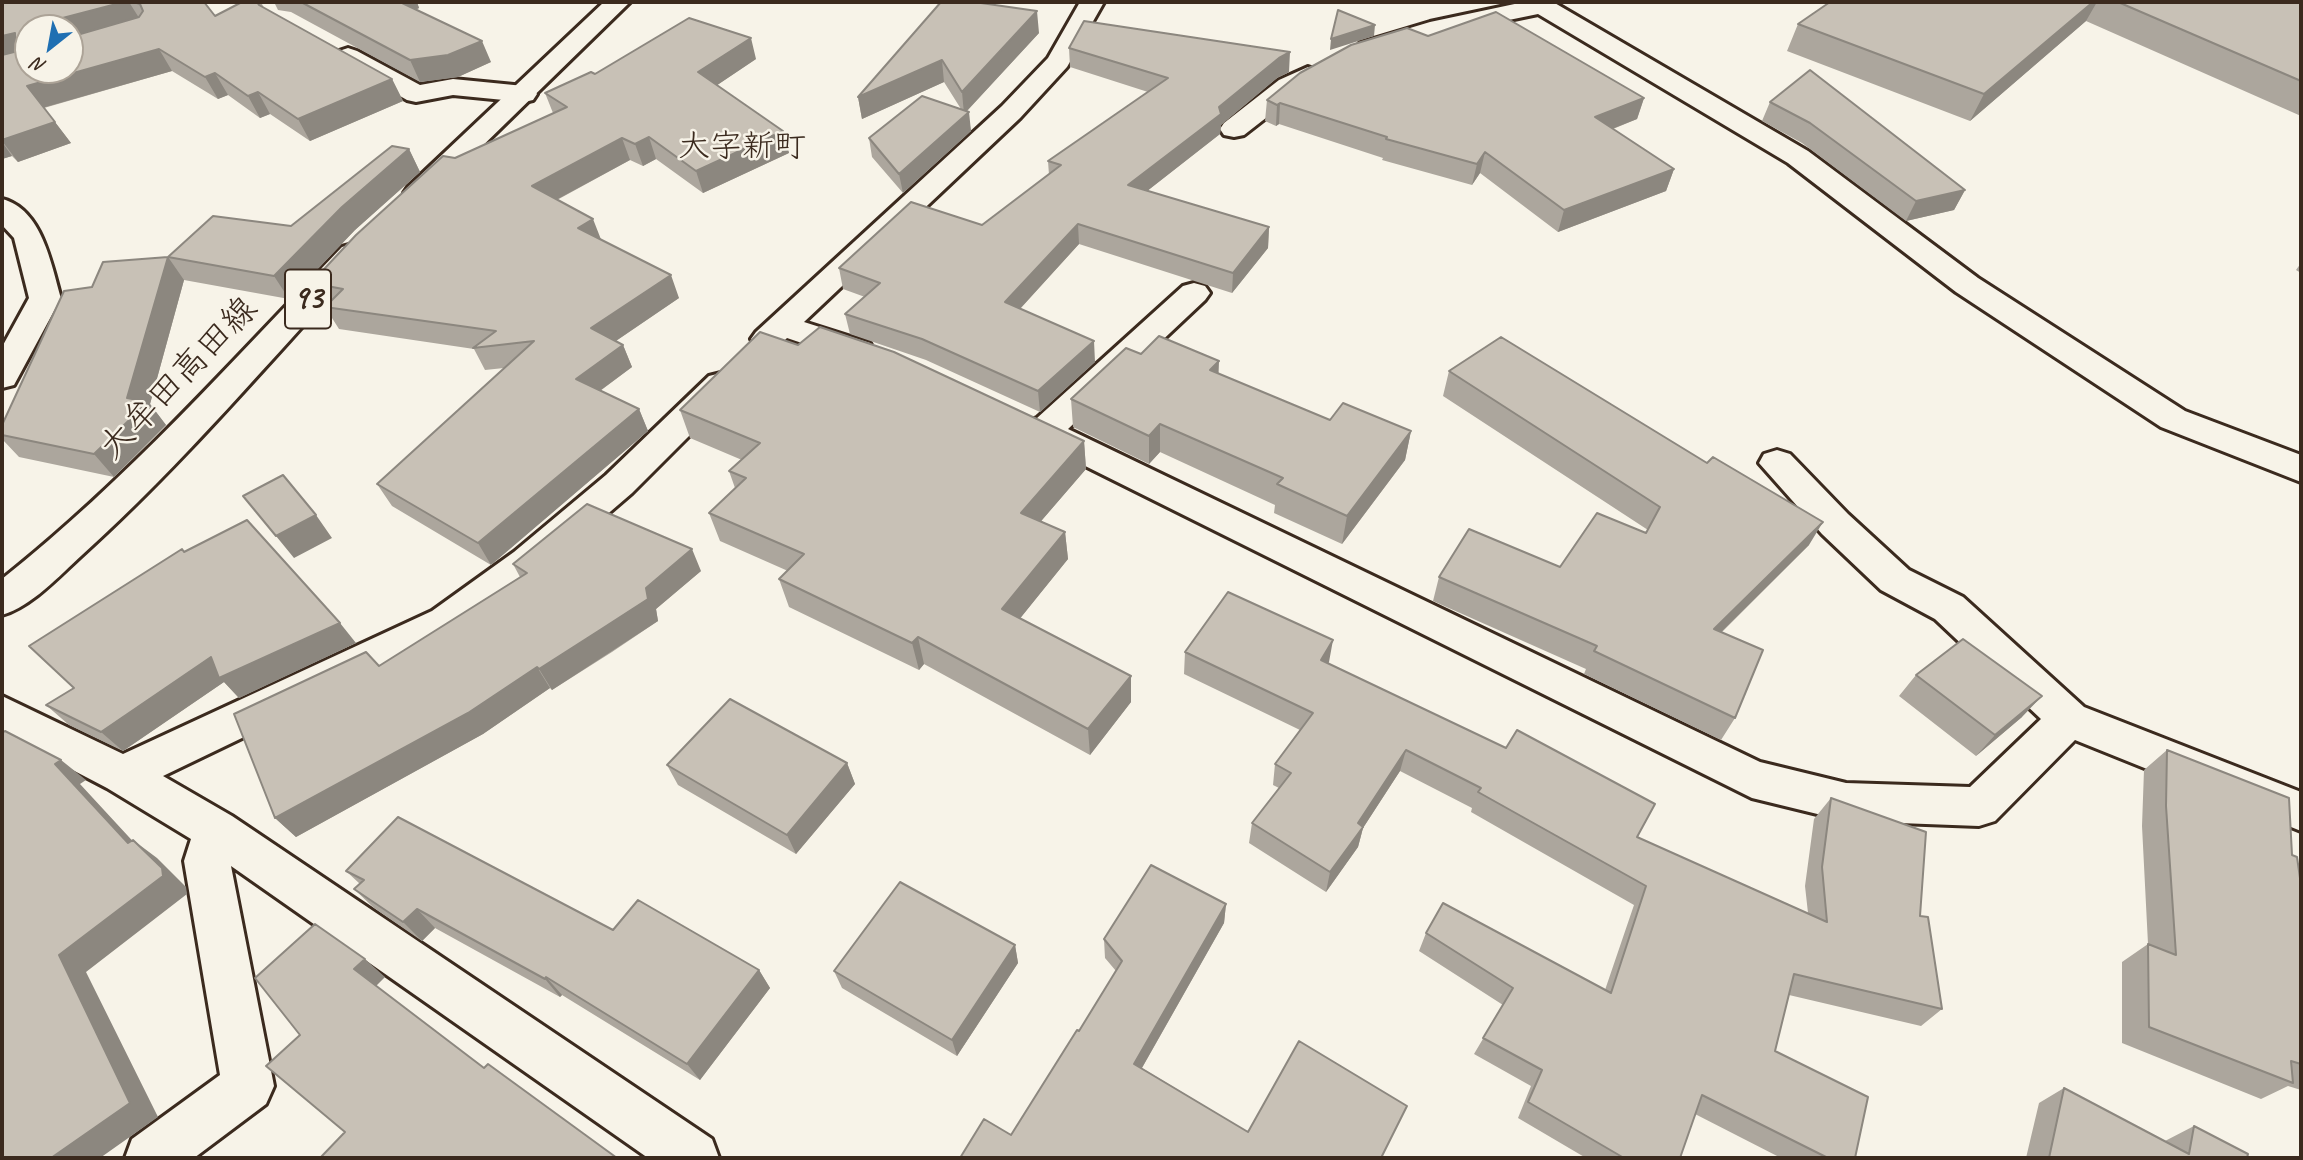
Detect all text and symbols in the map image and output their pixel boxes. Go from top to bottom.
north arrow [14,14,84,84]
text: N [28,52,50,79]
district label: 大字新町 [678,129,806,167]
road number: 93 [285,270,331,328]
street label: 大牟田高田線 [91,289,267,469]

